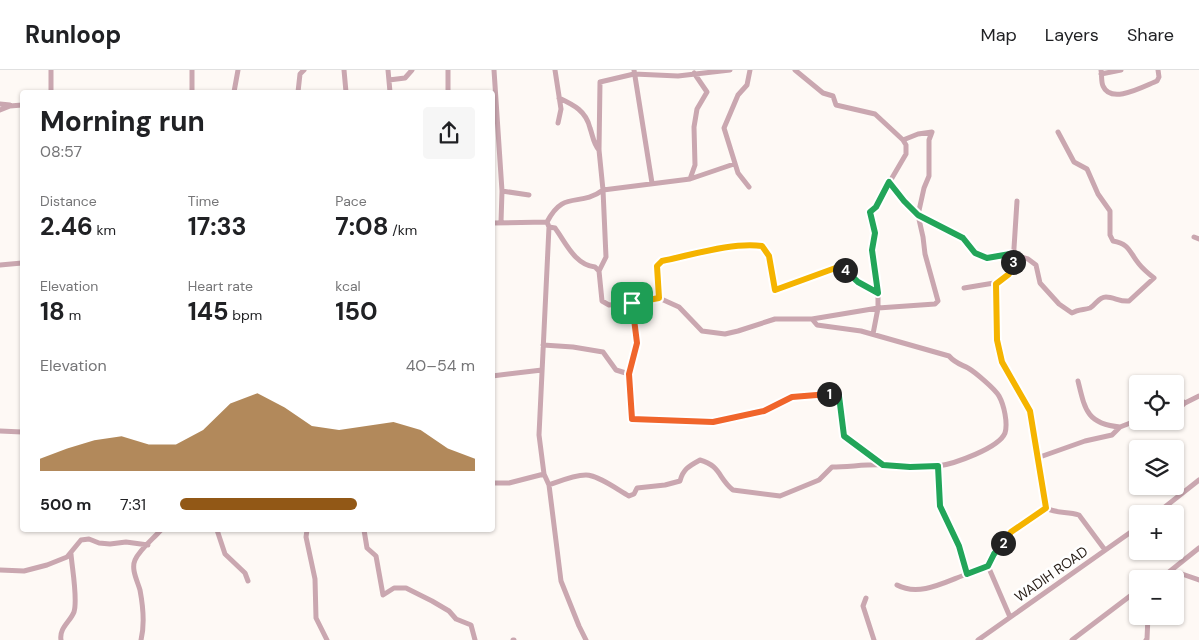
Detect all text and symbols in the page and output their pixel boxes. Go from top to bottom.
text: Runloop [25,19,121,50]
text: Map [981,23,1017,47]
text: Layers [1045,23,1099,47]
text: Share [1127,23,1174,47]
text: Morning run [40,103,205,140]
button: share [423,107,475,159]
text: 08:57 [40,141,82,162]
text: Distance [40,192,97,210]
text: Time [188,192,219,210]
text: Pace [335,192,367,210]
text: 2.46 [40,210,93,243]
text: 17:33 [188,210,247,243]
text: 7:08 [335,210,389,243]
text: km [93,221,116,239]
text: /km [389,221,417,239]
pin: 3 [1000,250,1026,274]
text: 3 [1009,253,1018,271]
pin: 4 [832,258,858,282]
text: 4 [841,261,850,279]
text: Elevation [40,277,98,295]
text: Heart rate [188,277,253,295]
text: kcal [335,277,361,295]
pin [611,282,653,324]
icon: arrive [618,289,646,317]
text: 18 [40,295,65,328]
text: 145 [188,295,229,328]
text: 150 [335,295,378,328]
text: m [65,306,81,324]
text: bpm [229,306,262,324]
text: Elevation [40,355,107,376]
text: 40–54 m [406,355,475,376]
map controls [1129,375,1184,625]
button: locate [1129,375,1184,430]
pin: 1 [816,382,842,406]
text: 1 [827,385,832,403]
button: layers [1129,440,1184,495]
text: 500 m [40,494,91,515]
text: 7:31 [120,494,146,515]
button: + [1129,505,1184,560]
pin: 2 [990,530,1016,556]
text: 2 [999,534,1008,552]
street label: WADIH ROAD [1011,542,1091,606]
button: − [1129,570,1184,625]

